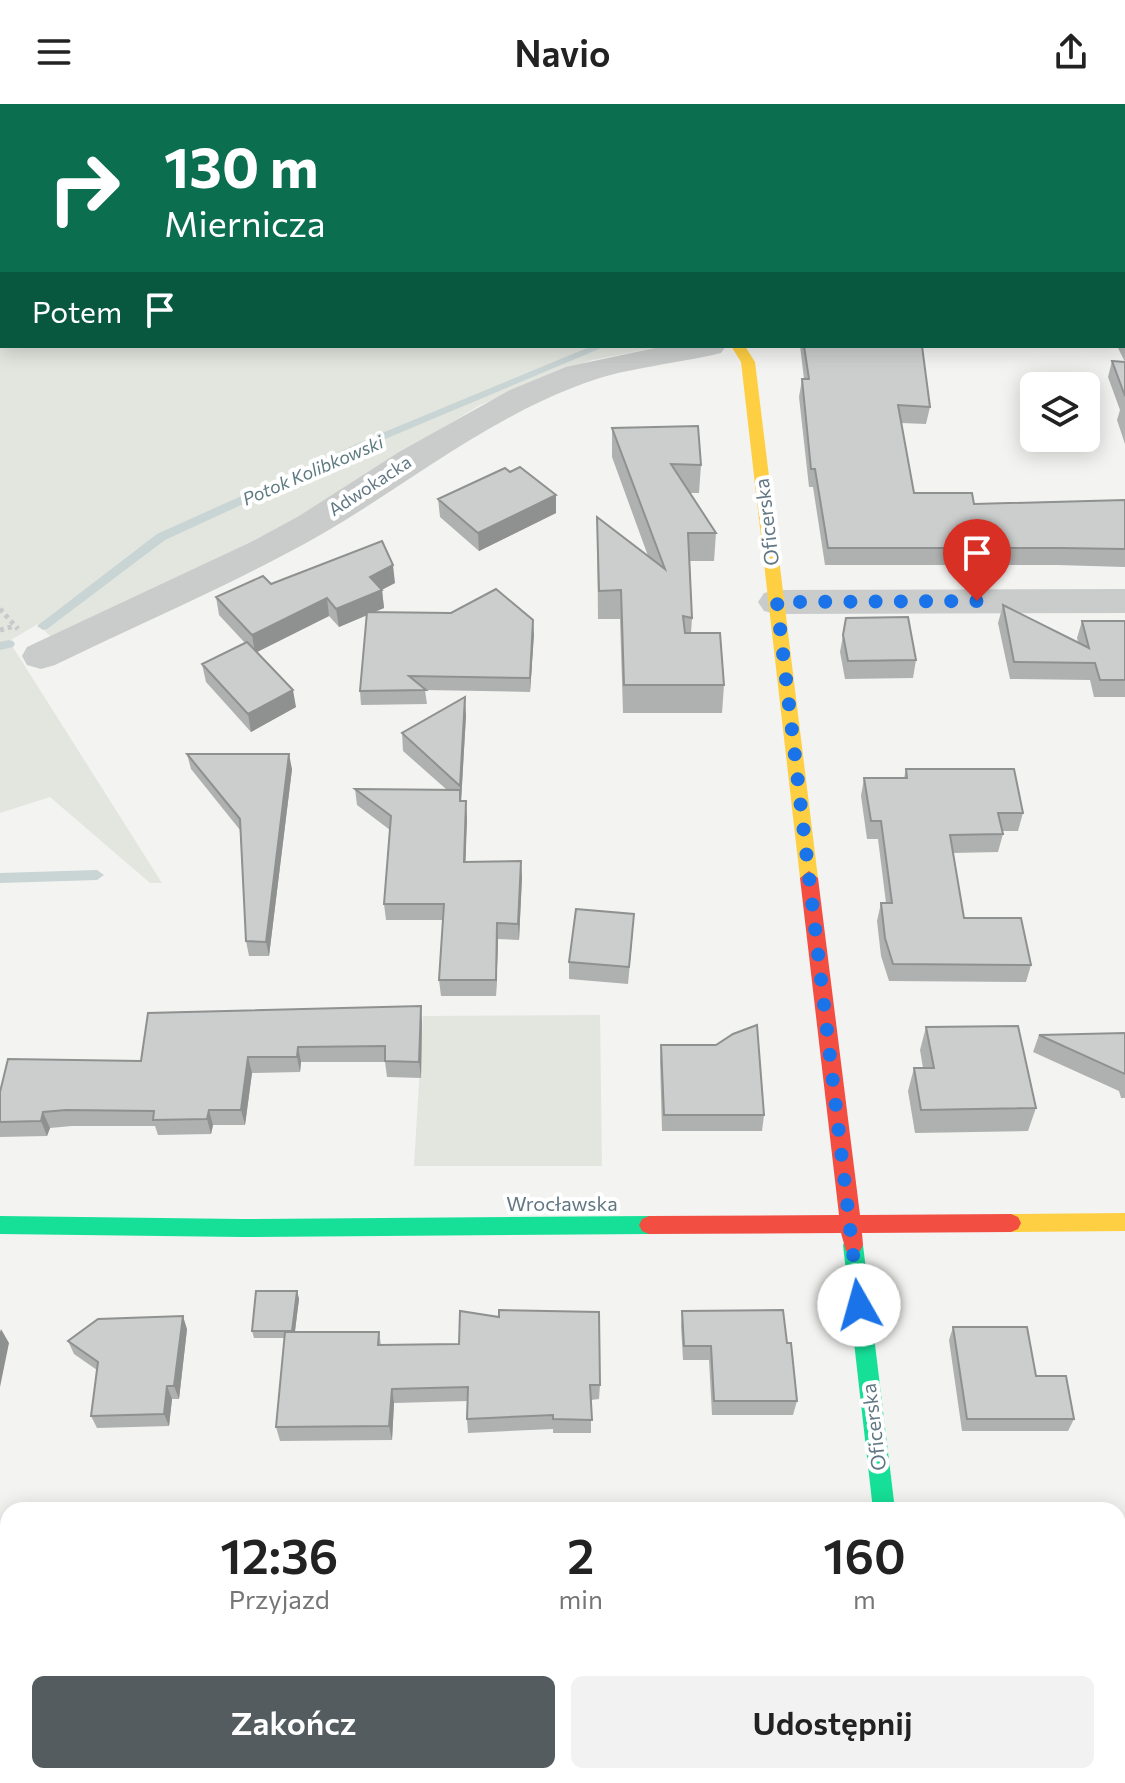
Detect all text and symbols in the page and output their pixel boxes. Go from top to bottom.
icon: menu [32,30,76,74]
text: Navio [514,30,611,74]
icon: share [1049,30,1093,74]
text: 130 m [164,131,319,200]
icon: right [32,136,136,240]
text: Miernicza [164,200,326,244]
icon: arrive [138,288,182,332]
text: Potem [32,292,122,329]
map controls [1020,372,1100,452]
button: layers [1020,372,1100,452]
water label: Potok Kolibkowski [239,430,388,510]
street label: Adwokacka [324,450,415,520]
street label: Oficerska [749,477,783,567]
pin [943,519,1011,601]
icon: arrive [955,531,999,575]
street label: Wrocławska [506,1191,618,1215]
position arrow [817,1263,901,1347]
street label: Oficerska [856,1382,890,1472]
text: 12:36 [220,1525,338,1584]
text: 2 [567,1525,594,1584]
text: 160 [823,1525,906,1584]
text: Przyjazd [229,1583,330,1614]
text: min [559,1583,603,1614]
text: m [853,1583,876,1614]
button: Zakończ [32,1676,555,1768]
button: Udostępnij [571,1676,1094,1768]

